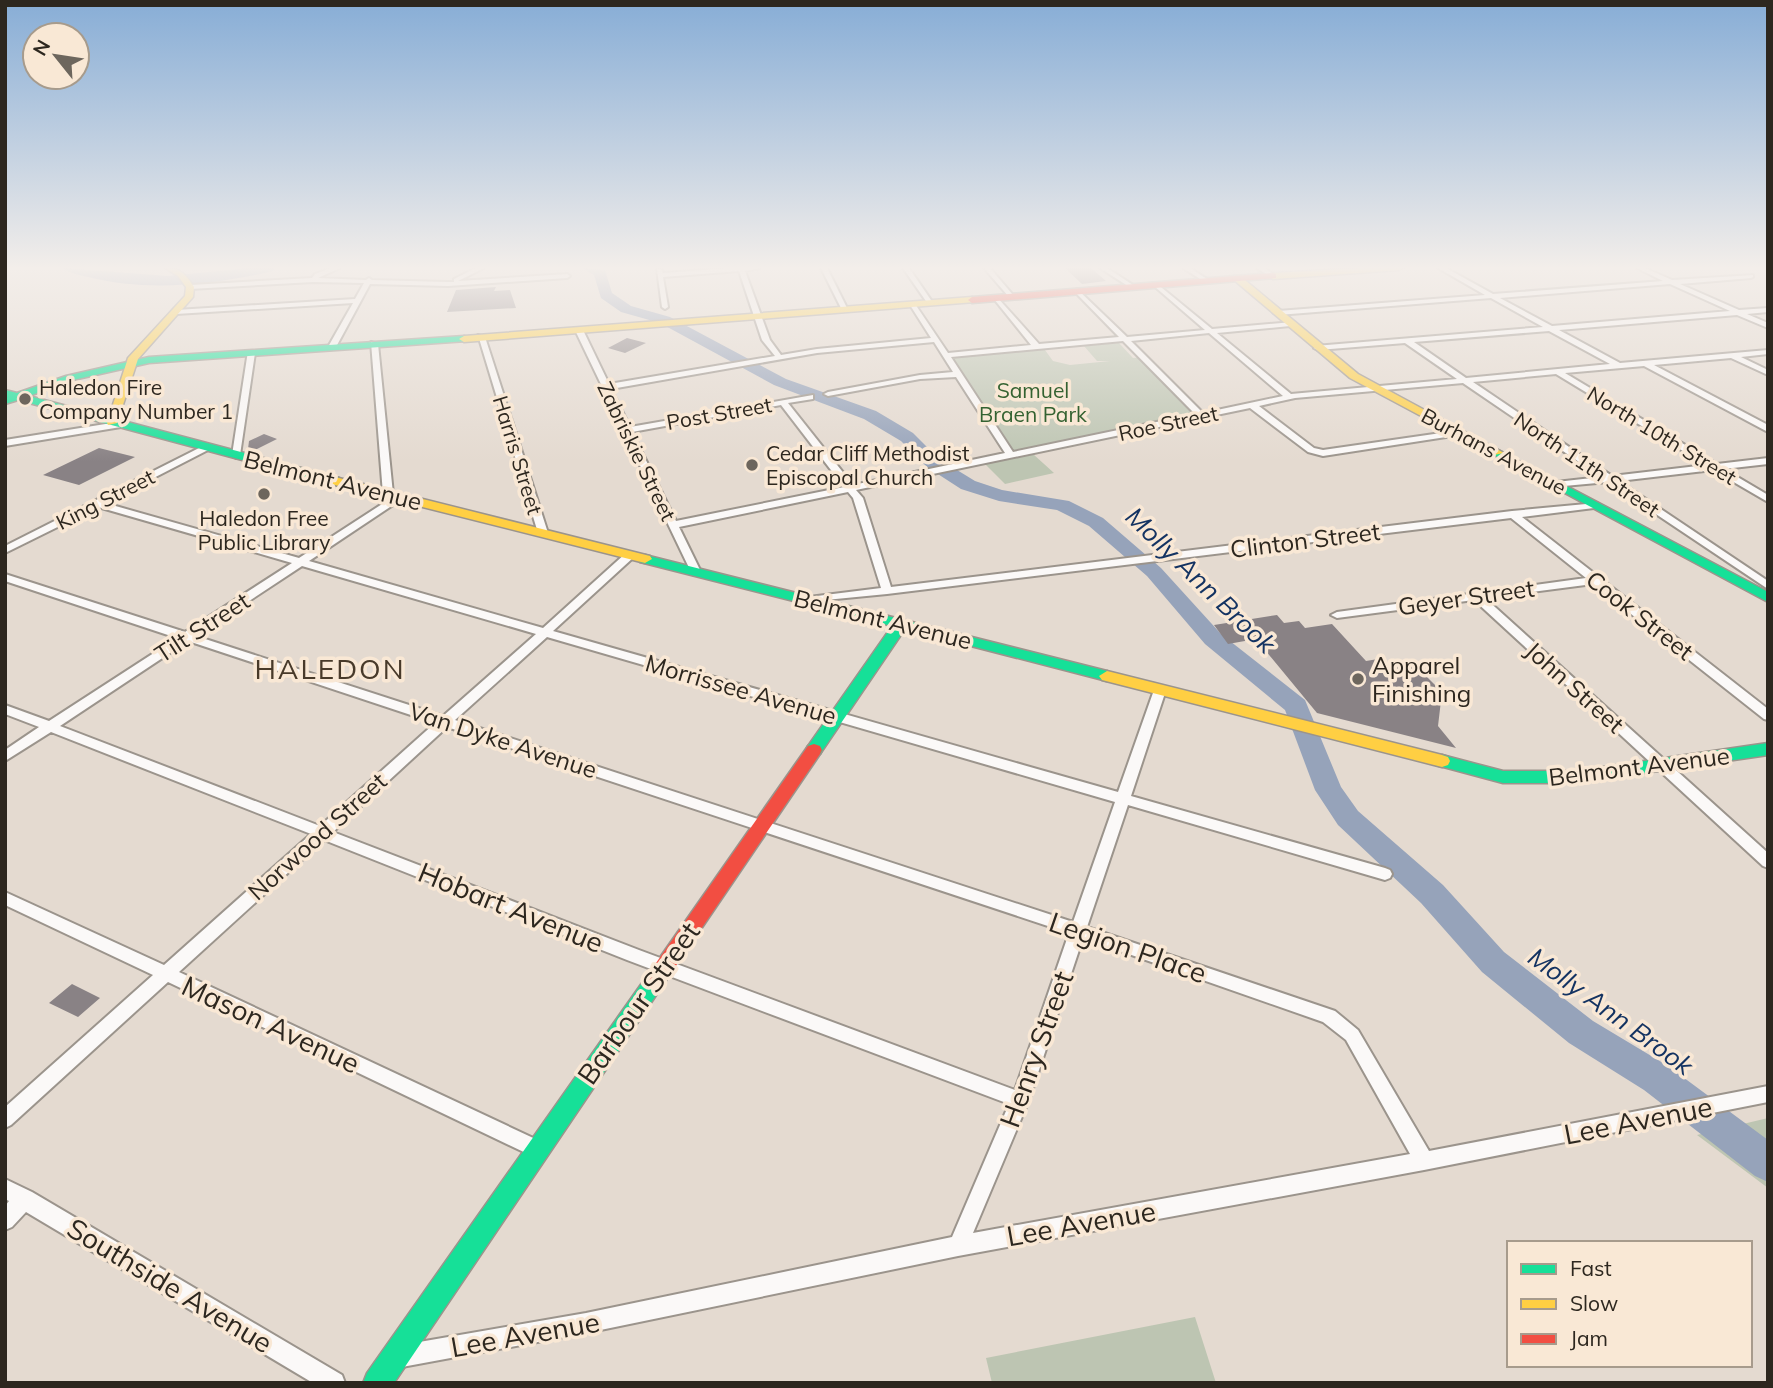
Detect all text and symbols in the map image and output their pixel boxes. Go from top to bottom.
north arrow [21,21,91,91]
text: N [27,35,55,60]
place label: Haledon Fire Company Number 1 [39,374,233,424]
street label: Zabriskie Street [592,377,682,525]
park label: Samuel Braen Park [979,377,1087,427]
street label: North 10th Street [1583,380,1741,490]
marker: Haledon Fire Company Number 1 [17,391,33,407]
street label: Post Street [664,391,774,435]
street label: Harris Street [488,392,548,518]
street label: Roe Street [1116,400,1220,446]
street label: Burhans Avenue [1417,402,1571,500]
street label: North 11th Street [1510,406,1664,522]
place label: Cedar Cliff Methodist Episcopal Church [766,440,969,490]
street label: Belmont Avenue [241,443,425,517]
marker: Cedar Cliff Methodist Episcopal Church [744,457,760,473]
street label: King Street [51,463,159,535]
marker: Haledon Free Public Library [256,486,272,502]
water label: Molly Ann Brook [1119,500,1284,661]
place label: Haledon Free Public Library [198,505,330,555]
street label: Clinton Street [1228,516,1382,564]
street label: Cook Street [1580,564,1700,666]
street label: Geyer Street [1396,573,1536,621]
street label: Belmont Avenue [791,582,975,656]
street label: Tilt Street [149,585,255,669]
street label: John Street [1519,635,1631,739]
street label: Morrissee Avenue [642,647,840,731]
place label: Apparel Finishing [1372,650,1471,708]
district label: HALEDON [254,651,406,686]
marker: Apparel Finishing [1350,671,1366,687]
street label: Van Dyke Avenue [405,695,601,785]
street label: Belmont Avenue [1547,740,1731,792]
street label: Norwood Street [241,766,393,906]
street label: Hobart Avenue [413,854,609,960]
street label: Legion Place [1045,904,1211,990]
street label: Barbour Street [569,915,707,1091]
water label: Molly Ann Brook [1522,940,1701,1082]
street label: Henry Street [992,966,1081,1132]
street label: Mason Avenue [177,968,365,1080]
street label: Lee Avenue [1561,1088,1715,1152]
street label: Lee Avenue [1004,1193,1158,1253]
street label: Southside Avenue [61,1210,279,1360]
legend [1507,1241,1752,1367]
text: Fast [1570,1255,1612,1281]
text: Slow [1570,1290,1618,1316]
street label: Lee Avenue [448,1304,602,1364]
text: Jam [1570,1325,1608,1351]

